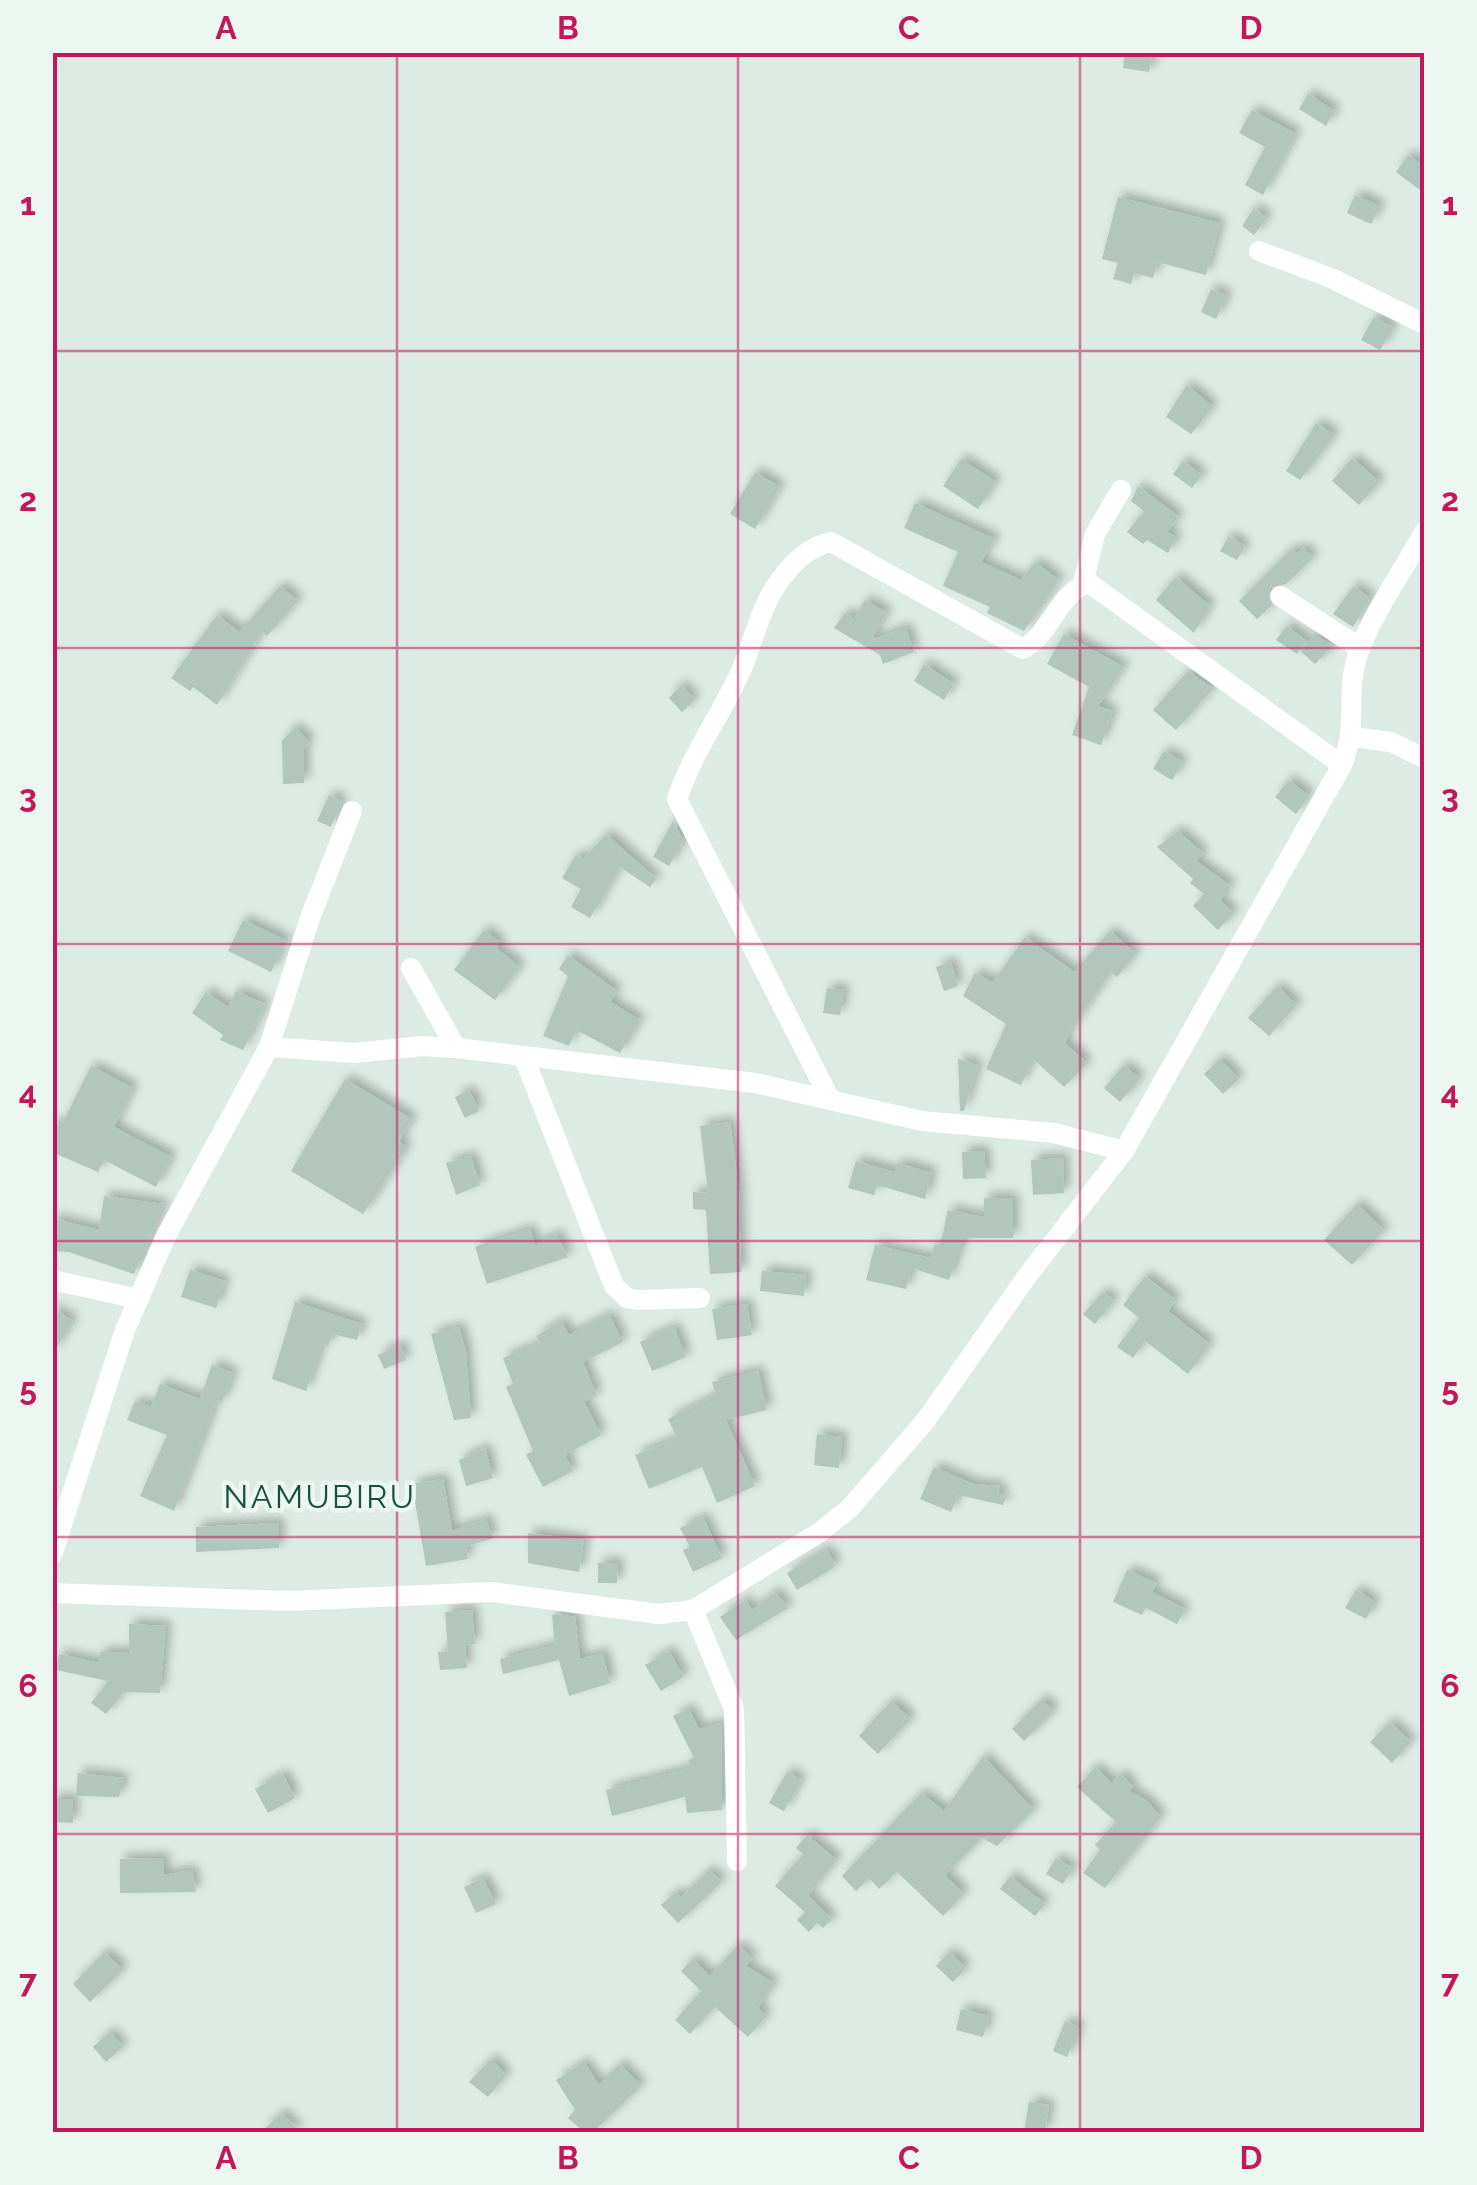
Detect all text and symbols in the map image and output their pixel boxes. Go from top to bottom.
text: A [215,9,237,46]
text: B [557,9,579,46]
text: C [898,9,920,46]
text: D [1240,9,1262,46]
text: 1 [20,185,36,222]
text: 1 [1442,185,1458,222]
text: 2 [19,481,37,518]
text: 2 [1441,481,1459,518]
text: 3 [19,777,37,814]
text: 3 [1441,777,1459,814]
text: 4 [19,1074,37,1111]
text: 4 [1441,1074,1459,1111]
text: 5 [19,1370,37,1407]
text: 5 [1441,1370,1459,1407]
district label: NAMUBIRU [224,1478,416,1515]
text: 6 [18,1667,38,1704]
text: 6 [1440,1667,1460,1704]
text: 7 [19,1963,37,2000]
text: 7 [1441,1963,1459,2000]
text: A [215,2139,237,2176]
text: B [557,2139,579,2176]
text: C [898,2139,920,2176]
text: D [1240,2139,1262,2176]

